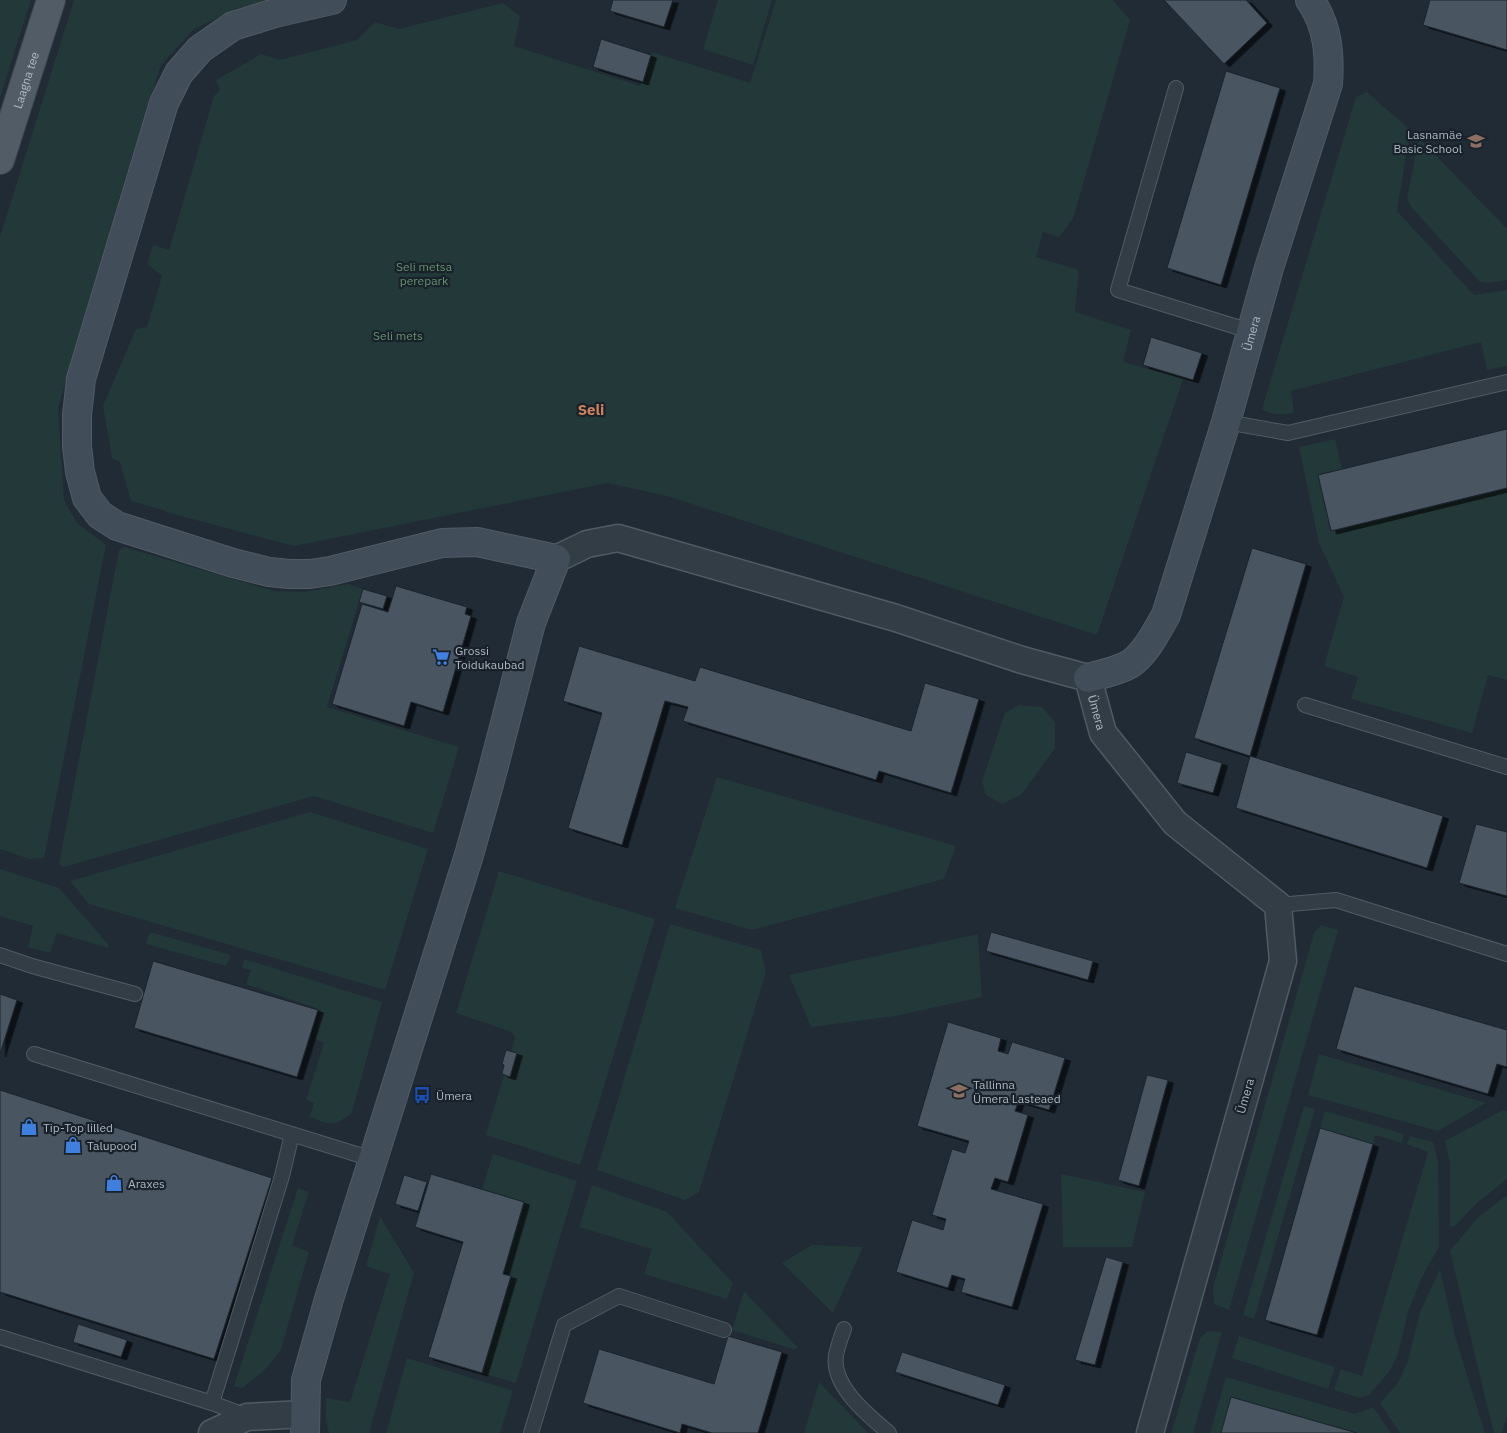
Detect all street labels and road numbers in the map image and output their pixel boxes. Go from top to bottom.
street label: Laagna tee [9,49,42,110]
street label: Ümera [1239,313,1263,353]
street label: Ümera [1085,693,1109,732]
street label: Ümera [1233,1076,1257,1115]

